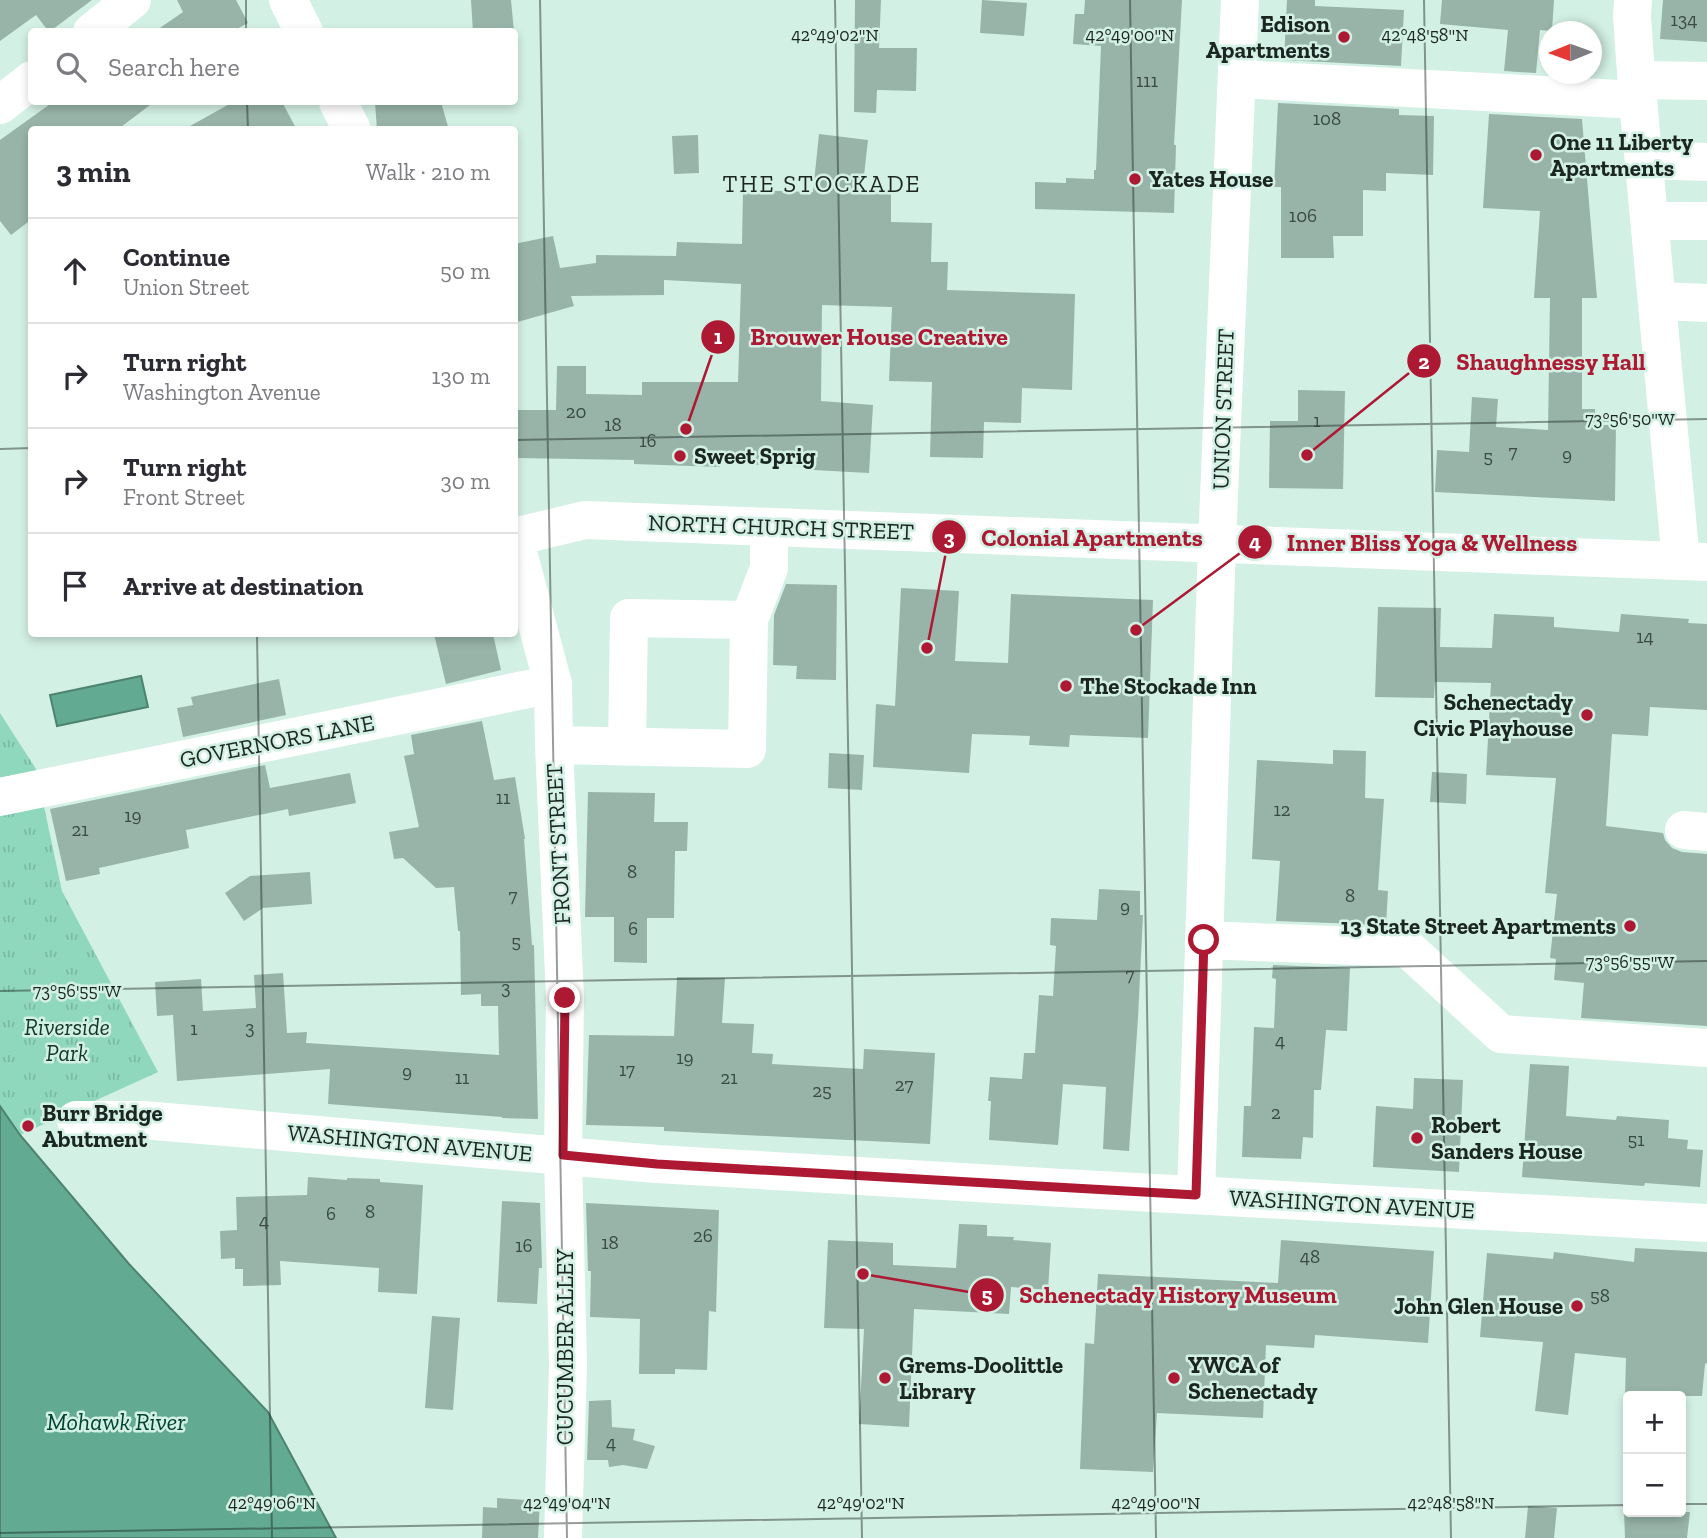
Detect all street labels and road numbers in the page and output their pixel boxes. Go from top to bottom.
street label: UNION STREET [1206,328,1240,490]
street label: NORTH CHURCH STREET [647,508,915,546]
street label: GOVERNORS LANE [177,708,377,774]
street label: FRONT STREET [540,763,576,925]
street label: WASHINGTON AVENUE [286,1118,534,1168]
street label: WASHINGTON AVENUE [1229,1184,1475,1224]
street label: CUCUMBER ALLEY [551,1248,579,1445]

